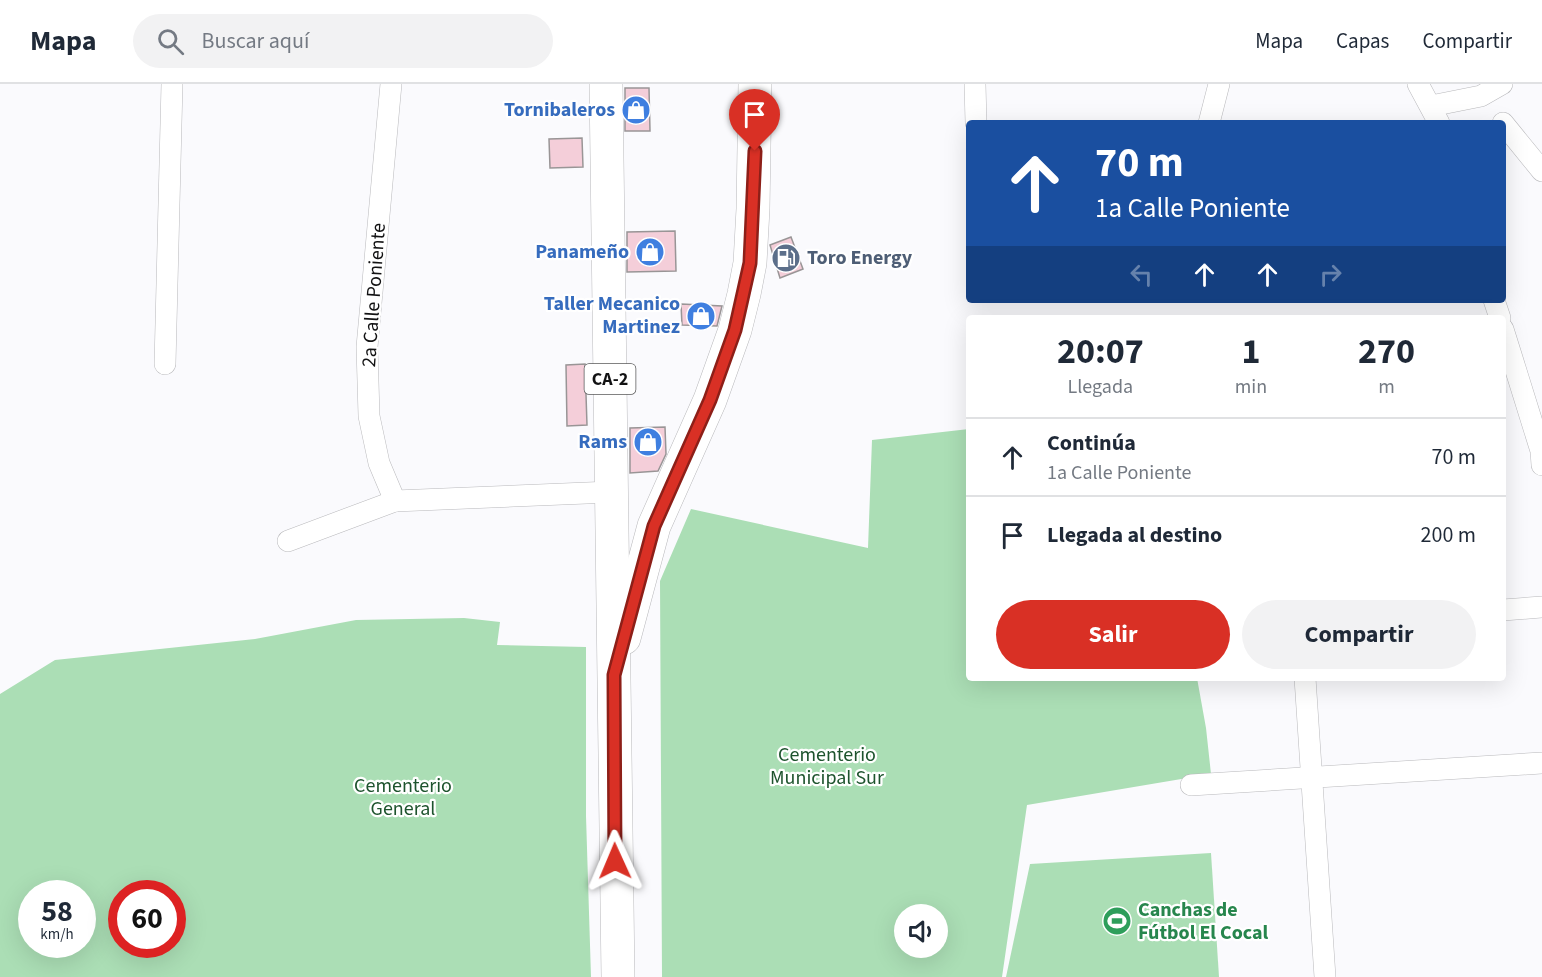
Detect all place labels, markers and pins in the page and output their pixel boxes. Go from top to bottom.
pin [729,89,780,151]
shop icon: Tornibaleros [620,94,652,126]
place label: Tornibaleros [504,96,615,124]
shop icon: Panameño [634,236,666,268]
place label: Panameño [535,238,629,266]
fuel station icon: Toro Energy [770,242,802,274]
place label: Toro Energy [807,244,913,272]
place label: Taller Mecanico Martinez [544,290,680,341]
shop icon: Taller Mecanico Martinez [685,300,717,332]
shop icon: Rams [632,426,664,458]
place label: Rams [578,428,627,456]
place label: Canchas de Fútbol El Cocal [1138,896,1269,947]
sports icon: Canchas de Fútbol El Cocal [1101,905,1133,937]

